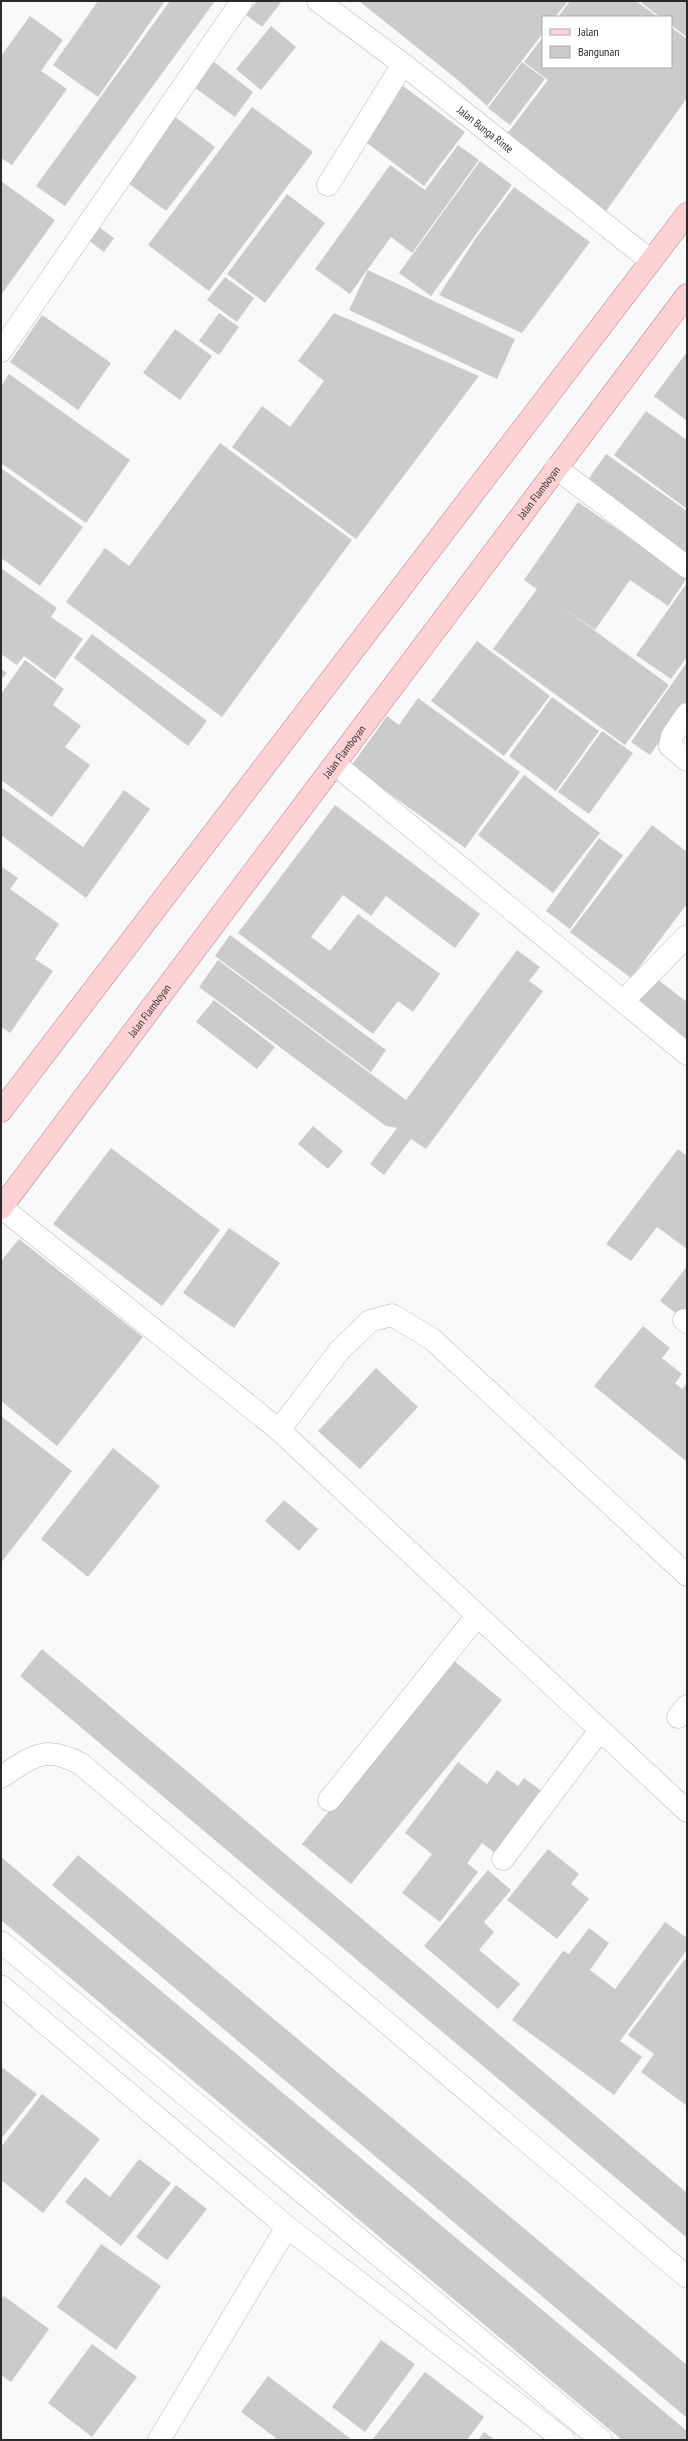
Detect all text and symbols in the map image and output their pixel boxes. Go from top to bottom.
legend [542,16,672,68]
text: Jalan [577,24,599,39]
text: Bangunan [578,44,619,59]
street label: Jalan Bunga Rinte [454,102,517,156]
street label: Jalan Flamboyan [514,463,563,523]
street label: Jalan Flamboyan [319,722,369,782]
street label: Jalan Flamboyan [124,981,174,1041]

